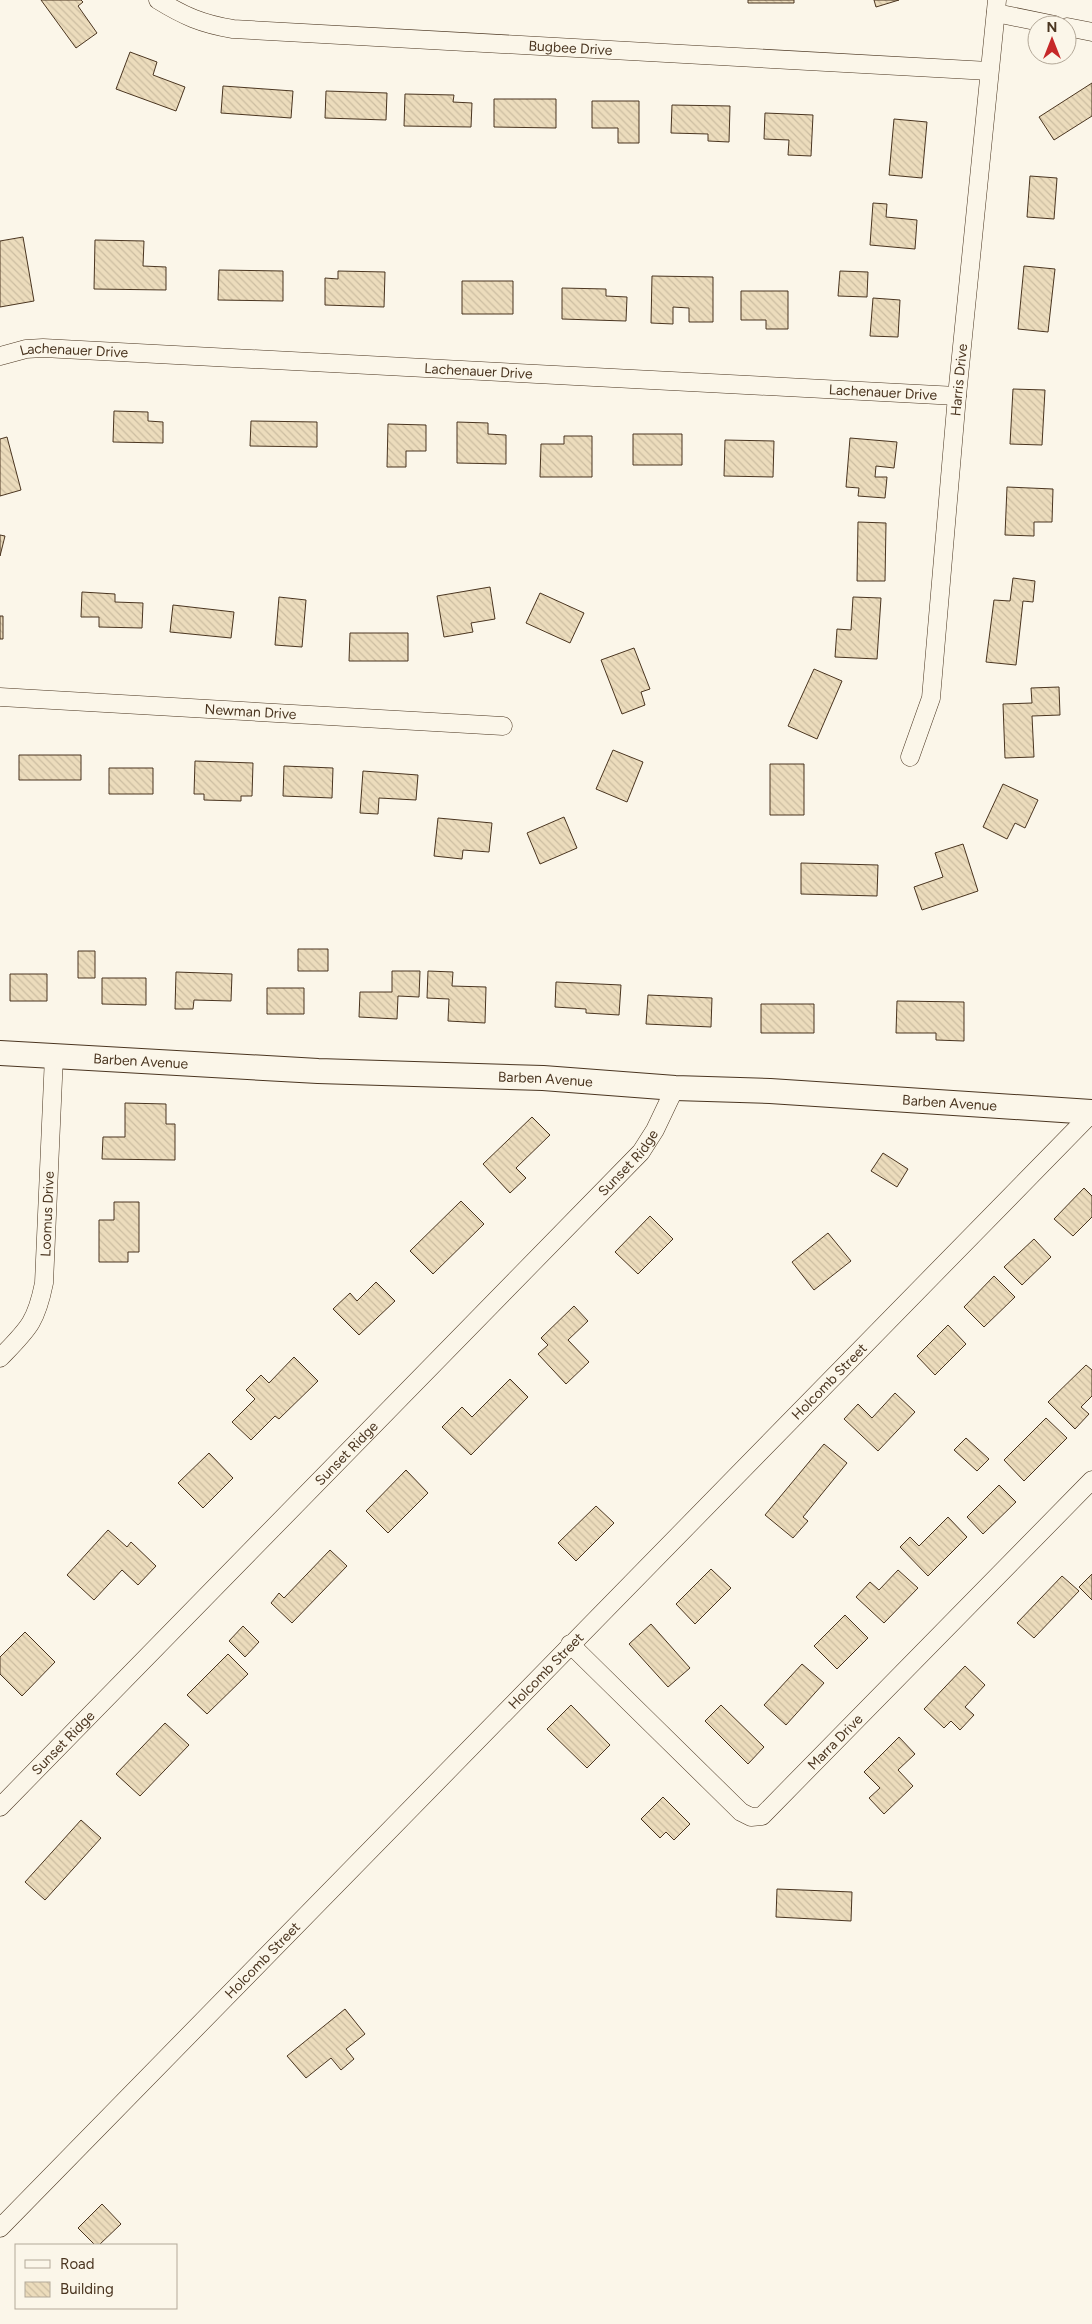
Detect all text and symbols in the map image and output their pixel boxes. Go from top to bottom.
north arrow [1027,15,1077,65]
text: N [1047,19,1057,36]
street label: Bugbee Drive [528,37,613,59]
street label: Lachenauer Drive [18,339,129,361]
street label: Harris Drive [947,342,971,417]
street label: Lachenauer Drive [424,360,533,382]
street label: Lachenauer Drive [828,381,938,403]
street label: Newman Drive [204,700,297,723]
street label: Barben Avenue [93,1050,189,1072]
street label: Barben Avenue [498,1068,594,1090]
street label: Barben Avenue [902,1091,998,1114]
street label: Sunset Ridge [594,1126,662,1199]
street label: Loomus Drive [37,1170,57,1257]
street label: Holcomb Street [788,1340,870,1423]
street label: Sunset Ridge [311,1417,382,1489]
street label: Holcomb Street [505,1629,587,1713]
street label: Sunset Ridge [28,1707,98,1778]
street label: Marra Drive [804,1710,866,1773]
street label: Holcomb Street [221,1918,304,2002]
legend [15,2244,178,2309]
text: Road [60,2255,95,2273]
text: Building [60,2280,114,2298]

